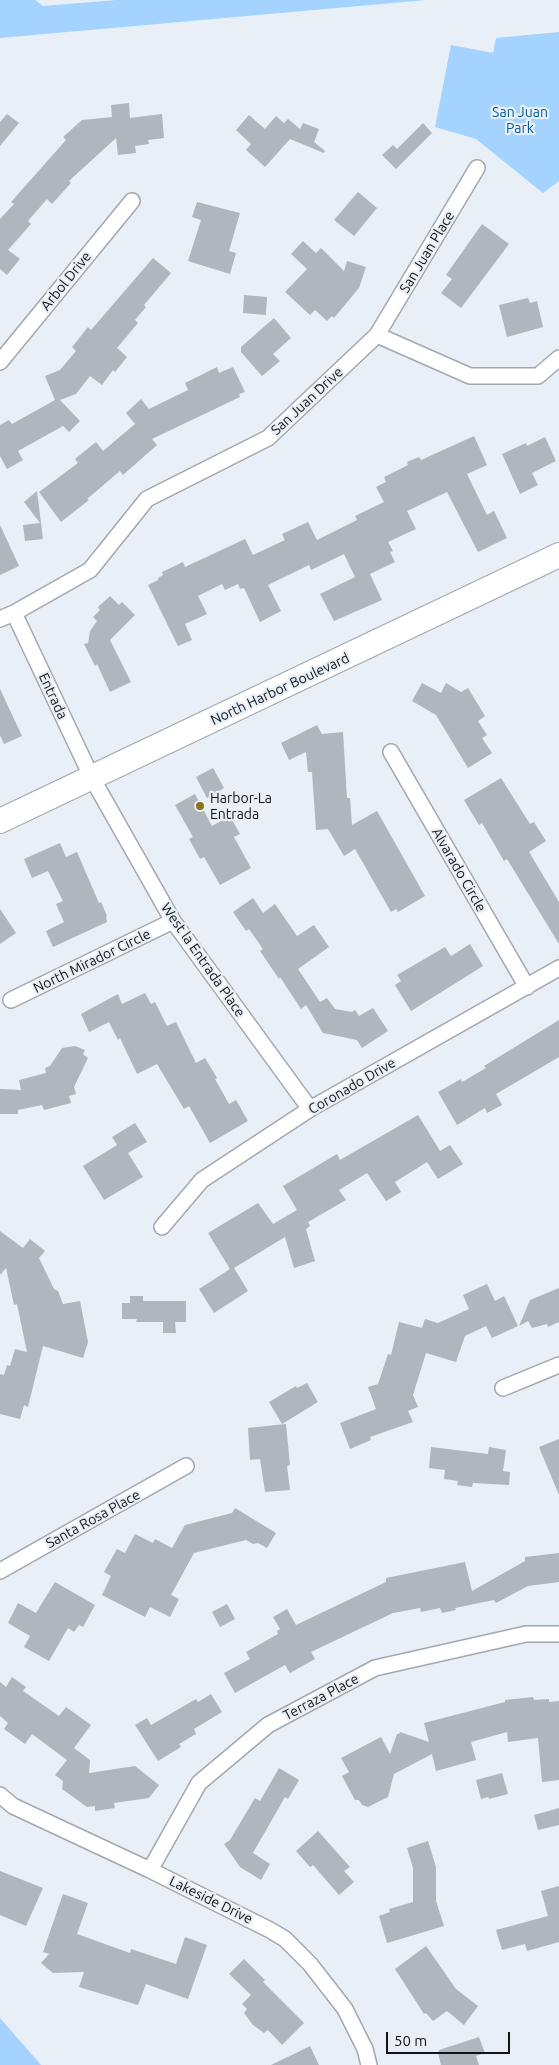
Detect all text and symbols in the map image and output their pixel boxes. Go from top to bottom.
park label: San Juan Park [492,104,548,136]
street label: San Juan Place [396,208,458,296]
street label: Arbol Drive [37,248,95,314]
street label: San Juan Drive [268,363,346,439]
street label: North Harbor Boulevard [208,649,352,729]
street label: Entrada [35,670,71,722]
place label: Harbor-La Entrada [210,790,272,822]
marker: Harbor-La Entrada [194,800,206,812]
street label: Alvarado Circle [428,825,490,915]
street label: West la Entrada Place [157,900,249,1020]
street label: North Mirador Circle [31,925,153,997]
street label: Coronado Drive [305,1054,399,1118]
street label: Santa Rosa Place [43,1486,143,1552]
street label: Terraza Place [280,1670,362,1724]
street label: Lakeside Drive [167,1873,255,1927]
scale bar [389,2022,513,2054]
text: 50 m [394,2032,427,2049]

